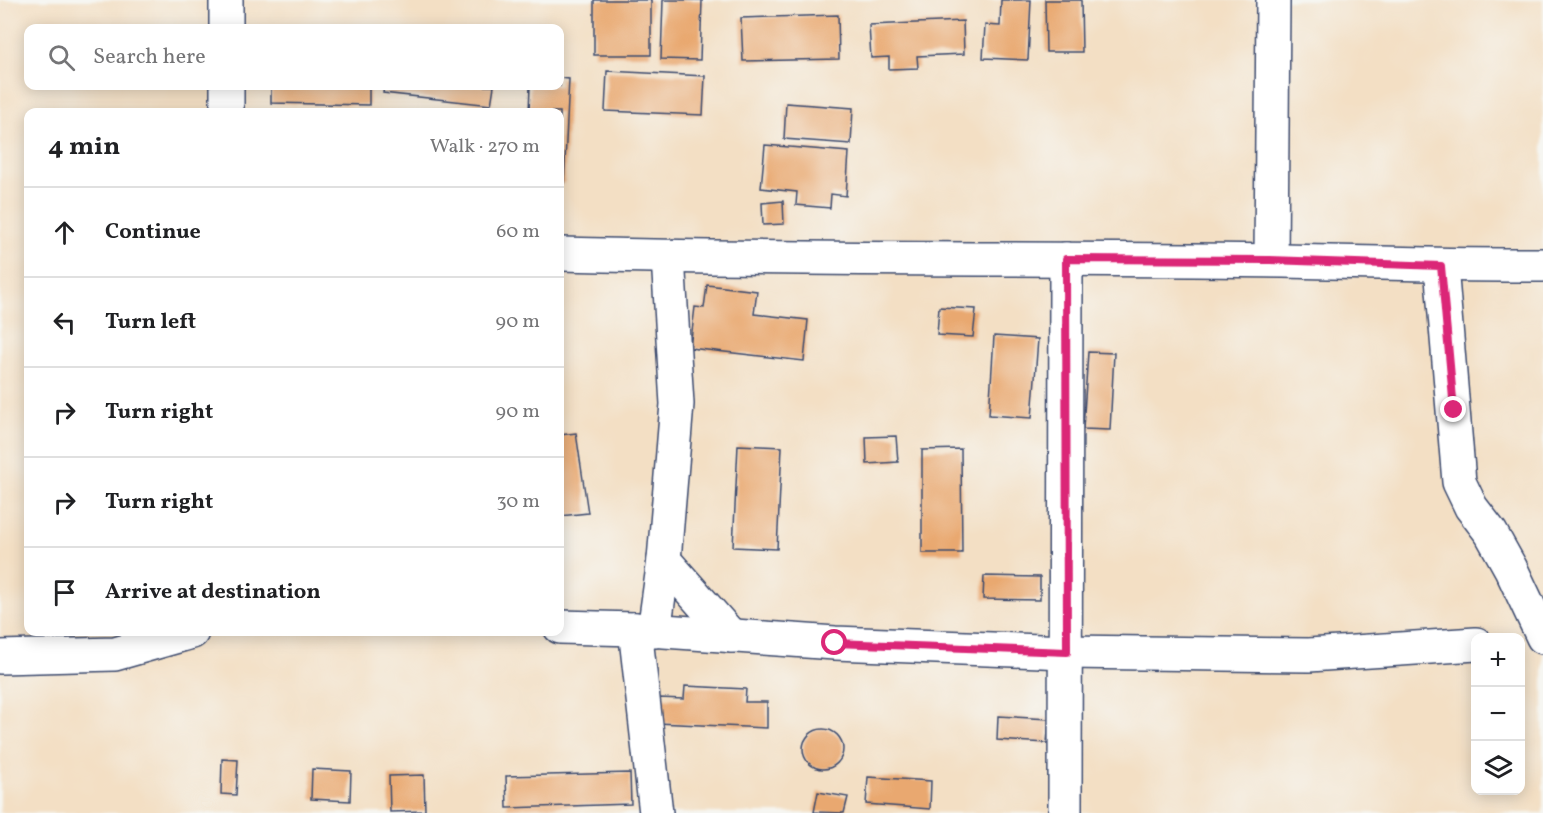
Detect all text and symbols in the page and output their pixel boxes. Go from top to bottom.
search box [24,24,564,90]
icon: search [45,41,78,74]
text: Search here [93,42,206,73]
text: 4 min [48,129,120,165]
text: Walk · 270 m [430,133,540,161]
icon: ahead [48,216,81,249]
text: Continue [105,217,201,248]
text: 60 m [496,218,540,246]
icon: left [48,306,81,339]
text: Turn left [105,307,196,338]
text: 90 m [496,308,540,336]
icon: right [48,396,81,429]
route end [1440,396,1466,422]
text: Turn right [105,397,213,428]
text: 90 m [496,398,540,426]
icon: right [48,486,81,519]
text: Turn right [105,487,213,518]
text: 30 m [496,488,540,516]
icon: arrive [48,576,81,609]
text: Arrive at destination [105,577,321,608]
route start [821,629,847,655]
map controls [1471,633,1525,795]
button: + [1471,633,1525,687]
button: − [1471,687,1525,741]
button: layers [1471,741,1525,795]

